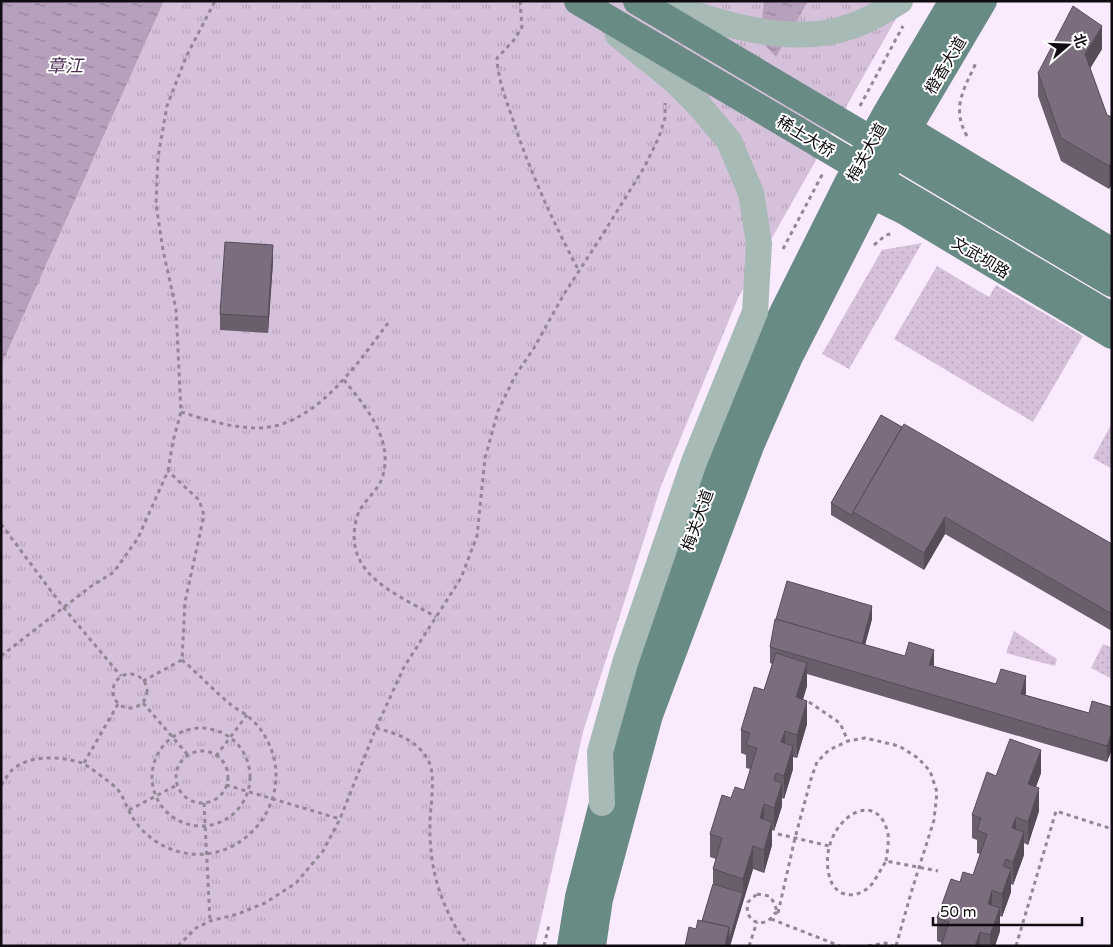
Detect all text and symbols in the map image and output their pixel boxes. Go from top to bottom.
north arrow [1043,20,1093,70]
text: 北 [1070,32,1090,50]
street label: 橙香大道 [921,33,971,98]
water label: 章江 [47,55,85,77]
street label: 稀土大桥 [773,112,838,162]
street label: 梅关大道 [843,120,891,185]
street label: 文武坝路 [948,233,1013,283]
street label: 梅关大道 [678,487,718,554]
scale bar [933,894,1082,926]
text: 50 m [940,903,977,921]

